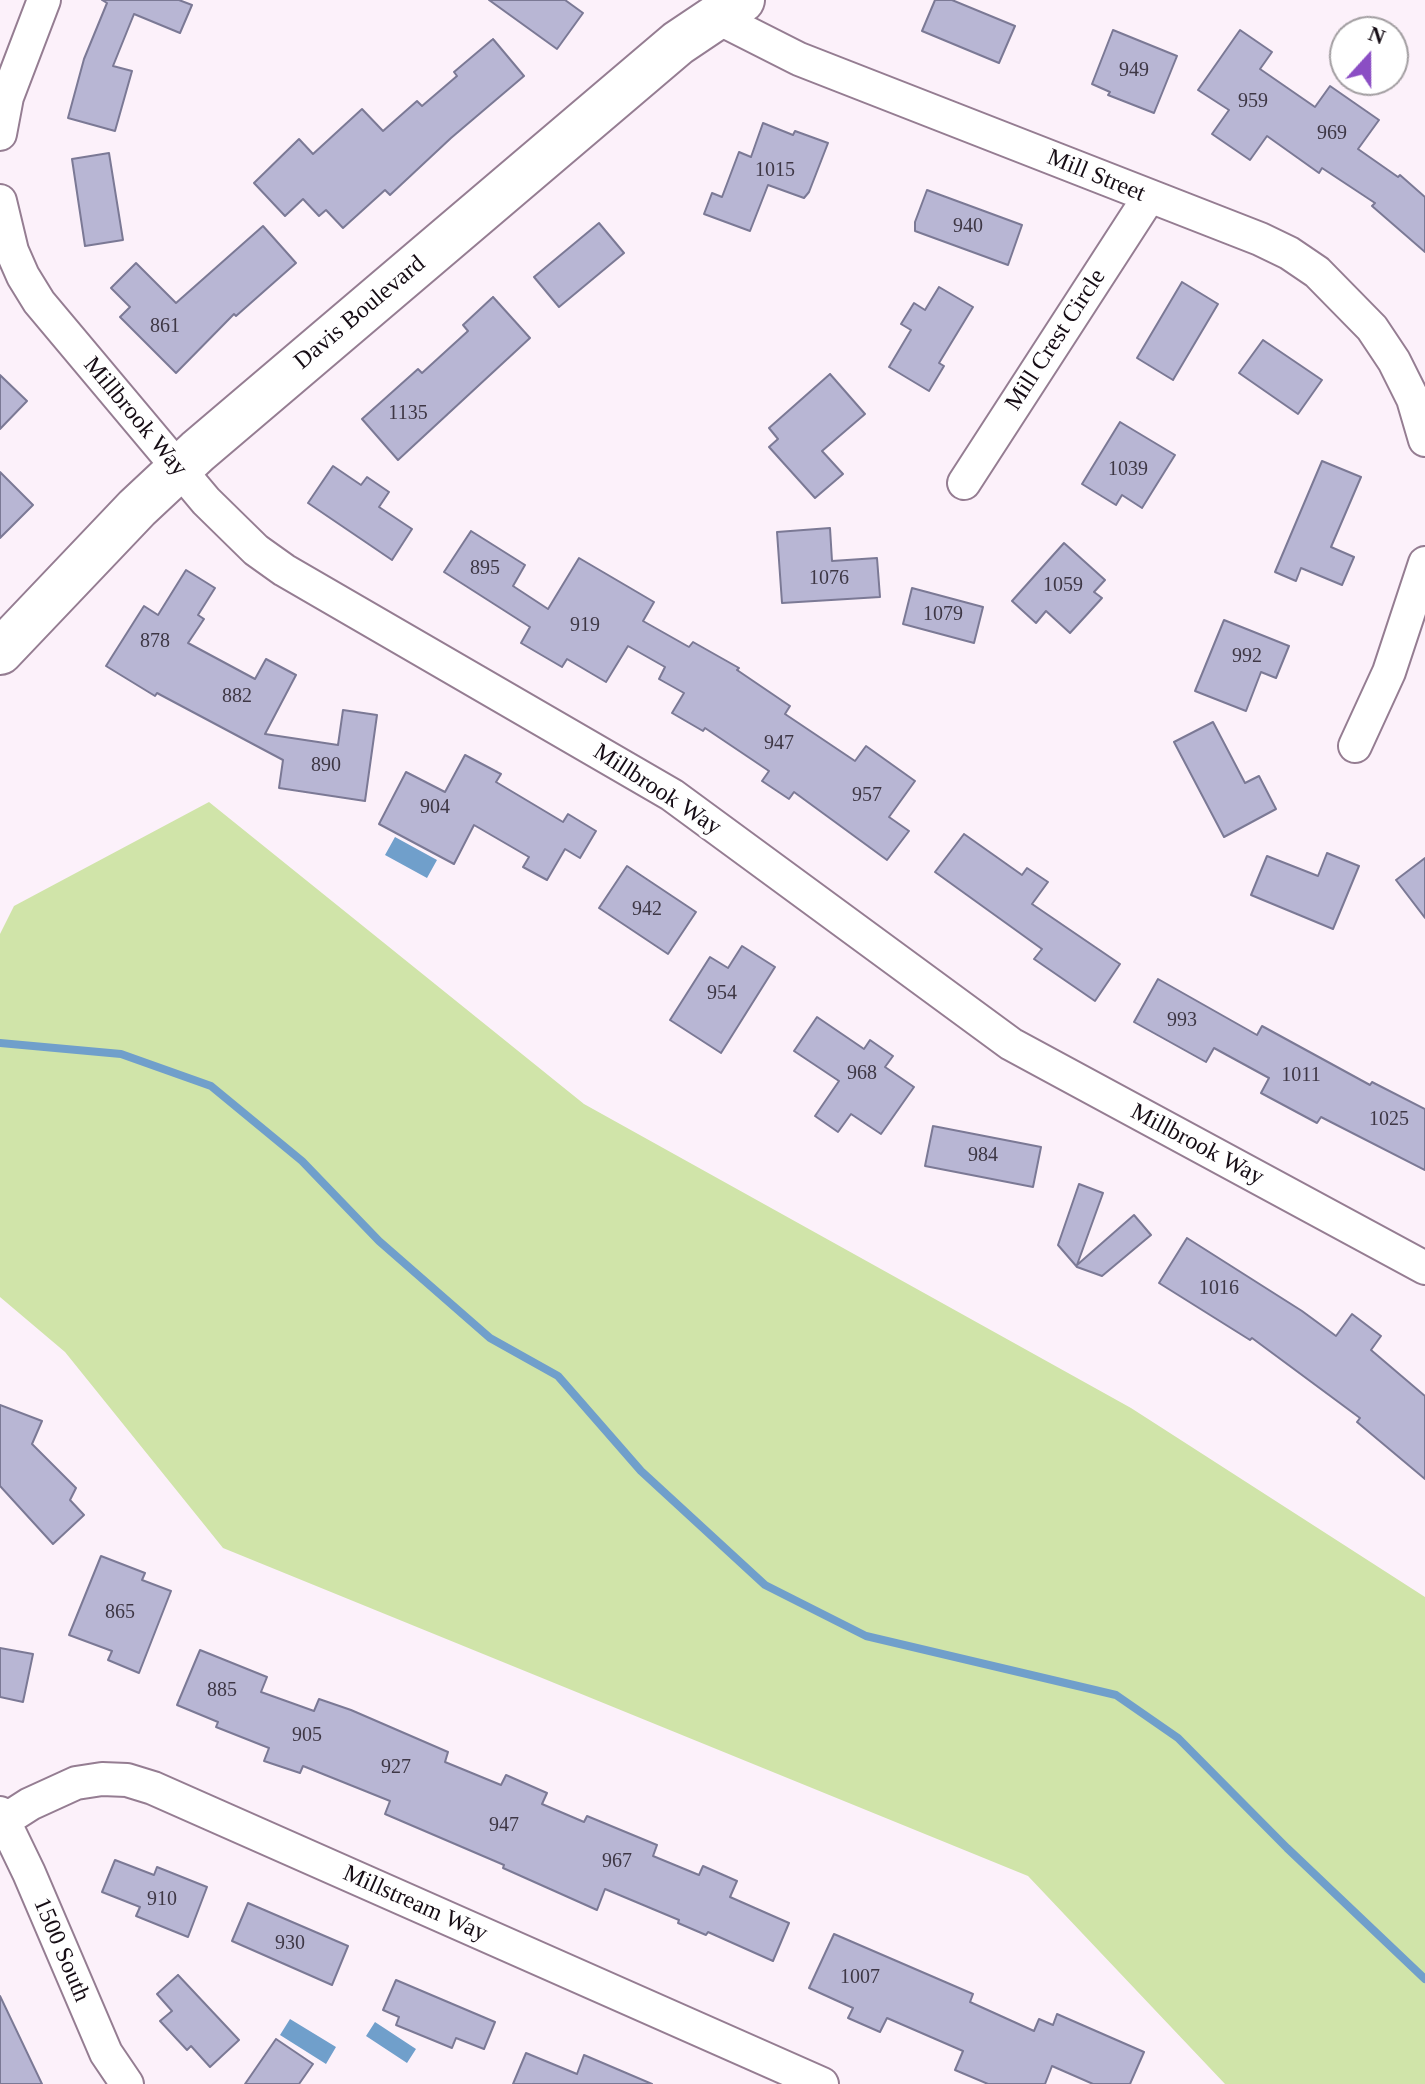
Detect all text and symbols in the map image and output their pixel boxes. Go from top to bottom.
north arrow [1329,16,1409,96]
text: N [1365,20,1389,50]
house number: 949 [1119,59,1149,83]
house number: 959 [1238,90,1268,114]
house number: 969 [1317,122,1347,146]
street label: Mill Street [1043,143,1149,209]
house number: 1015 [755,159,795,183]
house number: 940 [953,215,983,239]
street label: Davis Boulevard [289,250,431,376]
street label: Mill Crest Circle [1000,264,1112,416]
house number: 861 [150,315,180,339]
street label: Millbrook Way [77,352,193,482]
house number: 1135 [388,402,428,426]
house number: 1039 [1108,458,1148,482]
house number: 895 [470,557,500,581]
house number: 1076 [809,567,849,591]
house number: 1059 [1043,574,1083,598]
house number: 1079 [923,603,963,627]
house number: 919 [570,614,600,638]
house number: 878 [140,630,170,654]
house number: 992 [1232,645,1262,669]
house number: 882 [222,685,252,709]
house number: 947 [764,732,794,756]
street label: Millbrook Way [588,738,726,842]
house number: 890 [311,754,341,778]
house number: 957 [852,784,882,808]
house number: 904 [420,796,450,820]
house number: 942 [632,898,662,922]
house number: 954 [707,982,737,1006]
house number: 993 [1167,1009,1197,1033]
house number: 968 [847,1062,877,1086]
house number: 1011 [1281,1064,1321,1088]
street label: Millbrook Way [1125,1098,1269,1192]
house number: 1025 [1369,1108,1409,1132]
house number: 984 [968,1144,998,1168]
house number: 1016 [1199,1277,1239,1301]
house number: 865 [105,1601,135,1625]
house number: 885 [207,1679,237,1703]
house number: 905 [292,1724,322,1748]
house number: 927 [381,1756,411,1780]
house number: 947 [489,1814,519,1838]
house number: 967 [602,1850,632,1874]
street label: Millstream Way [338,1859,492,1949]
house number: 910 [147,1888,177,1912]
street label: 1500 South [26,1894,96,2006]
house number: 930 [275,1932,305,1956]
house number: 1007 [840,1966,880,1990]

